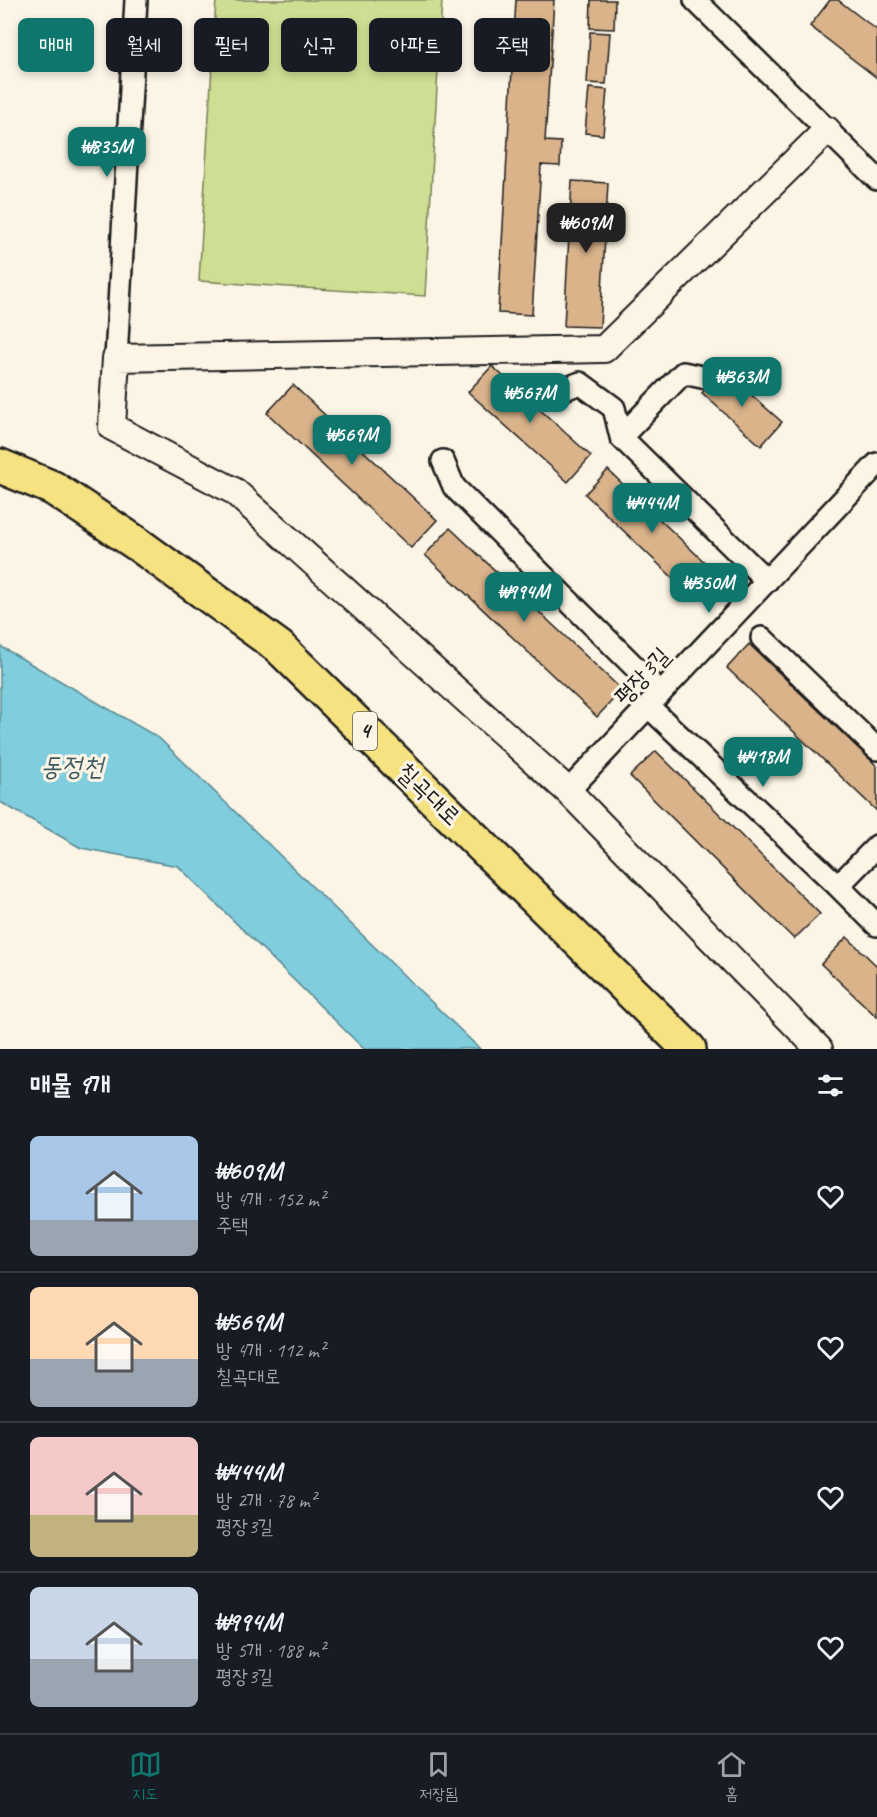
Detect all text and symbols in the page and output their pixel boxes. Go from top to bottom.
chip: 매매 [18,18,94,72]
chip: 월세 [106,18,182,72]
chip: 필터 [194,18,269,72]
chip: 신규 [281,18,357,72]
chip: 아파트 [369,18,462,72]
chip: 주택 [474,18,550,72]
pin: ₩835M [65,127,149,178]
text: ₩835M [82,134,132,159]
pin: ₩609M [544,203,628,254]
text: ₩609M [561,210,611,235]
pin: ₩363M [700,357,784,408]
text: ₩363M [717,364,768,389]
pin: ₩567M [488,373,572,424]
text: ₩567M [505,380,555,405]
pin: ₩569M [310,415,394,466]
text: ₩569M [327,422,377,447]
pin: ₩444M [610,483,694,534]
text: ₩444M [627,490,677,515]
pin: ₩350M [667,563,751,614]
text: ₩350M [684,570,734,595]
pin: ₩994M [482,572,566,623]
text: ₩994M [499,579,549,604]
street label: 평장3길 [608,641,676,711]
road number: 4 [353,712,377,750]
pin: ₩418M [721,737,805,788]
text: ₩418M [738,744,788,769]
water label: 동정천 [41,750,106,783]
street label: 칠곡대로 [391,756,467,832]
text: 매물 9개 [30,1068,110,1101]
icon: filters [814,1069,847,1102]
text: ₩609M [216,1154,282,1187]
icon: home [78,1160,150,1232]
icon: heart [814,1180,847,1213]
text: 방 4개 · 152 m² [216,1187,325,1212]
text: 주택 [216,1213,248,1238]
text: ₩569M [216,1305,282,1338]
icon: home [78,1311,150,1383]
icon: heart [814,1331,847,1364]
text: 방 4개 · 112 m² [216,1338,325,1363]
text: 칠곡대로 [216,1364,280,1389]
text: ₩444M [216,1455,282,1488]
icon: home [78,1461,150,1533]
icon: heart [814,1481,847,1514]
text: 방 2개 · 78 m² [216,1488,316,1513]
text: 평장3길 [216,1514,273,1539]
text: ₩994M [216,1605,281,1638]
icon: home [78,1611,150,1683]
icon: heart [814,1631,847,1664]
text: 방 5개 · 188 m² [216,1638,325,1663]
text: 평장3길 [216,1664,273,1689]
tab: 지도 [129,1748,162,1804]
tab: 저장됨 [419,1748,458,1804]
tab: 홈 [715,1748,748,1804]

